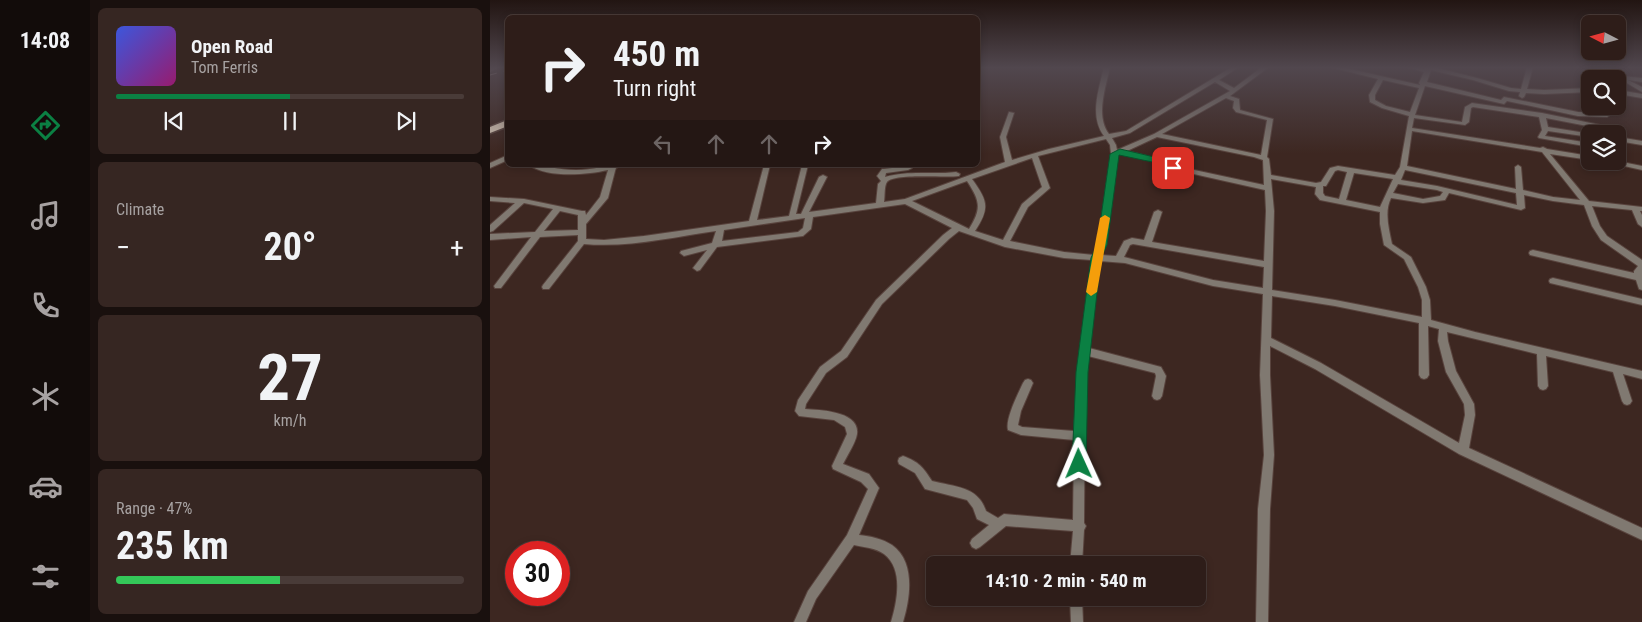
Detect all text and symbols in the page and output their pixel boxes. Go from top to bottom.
north arrow [1581,15,1626,60]
map controls [1581,15,1626,170]
text: 14:08 [20,28,70,53]
text: 450 m [613,34,700,75]
text: Open Road [191,35,273,58]
icon: right [530,35,595,100]
text: Tom Ferris [191,58,258,77]
button: search [1581,70,1626,115]
text: Turn right [613,76,696,101]
icon: previous [160,107,188,135]
icon: pause [276,107,304,135]
icon: next [392,107,420,135]
icon: directions [28,108,63,143]
button: layers [1581,125,1626,170]
icon: left [649,130,677,158]
icon: ahead [702,130,730,158]
icon: ahead [755,130,783,158]
icon: right [808,130,836,158]
pin [1152,147,1194,189]
icon: arrive [1159,154,1187,182]
icon: music [28,198,63,233]
text: Climate [116,200,164,219]
text: 20° [263,225,317,269]
text: − [116,231,130,264]
text: + [450,231,464,264]
icon: phone [28,288,63,323]
text: 27 [257,340,323,416]
icon: climate [28,379,63,414]
text: km/h [274,411,306,430]
position arrow [1052,437,1104,489]
icon: car [28,469,63,504]
text: Range · 47% [116,499,192,518]
text: 235 km [116,524,229,568]
speed limit sign: 30 [505,541,570,606]
icon: filters [28,559,63,594]
text: 14:10 · 2 min · 540 m [985,569,1147,592]

